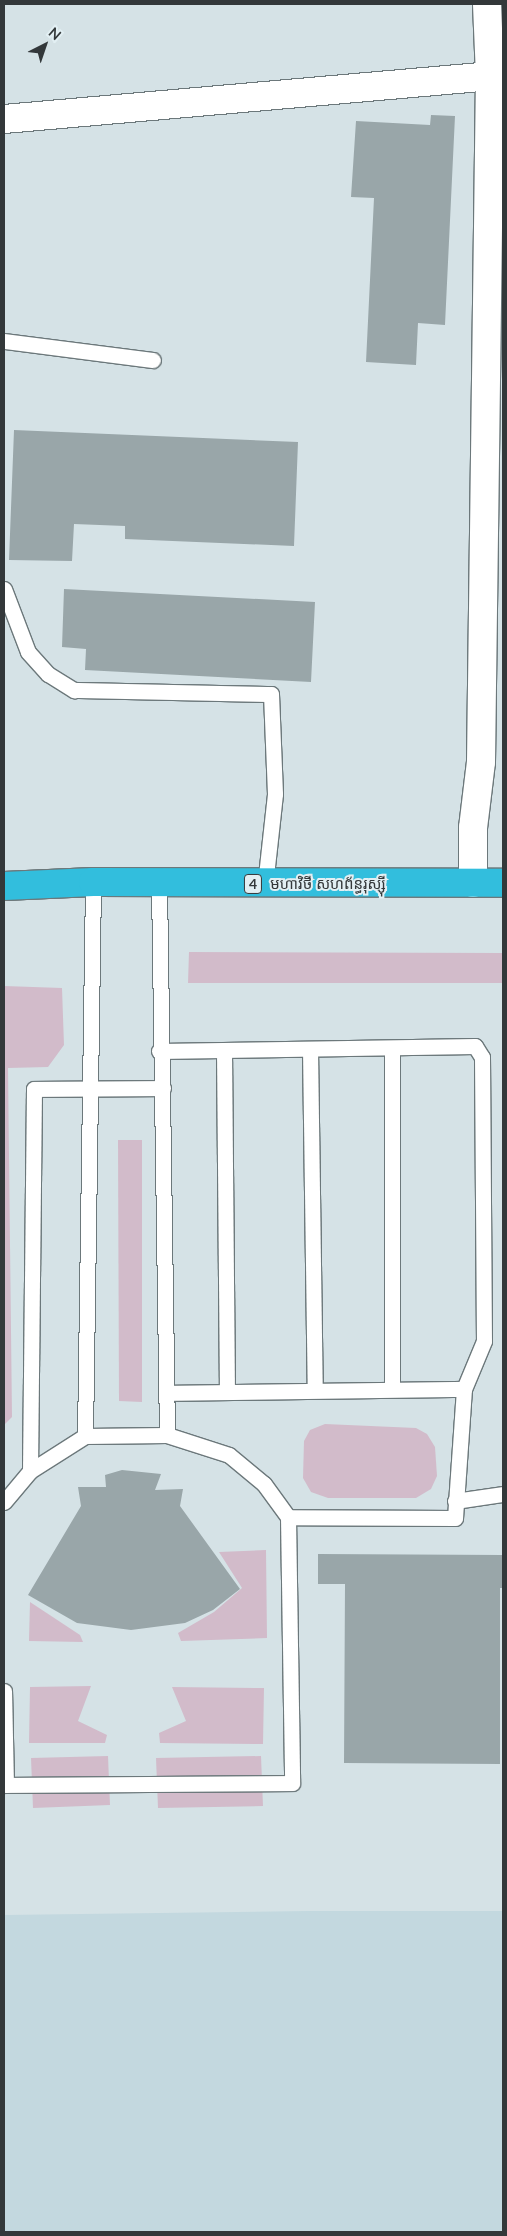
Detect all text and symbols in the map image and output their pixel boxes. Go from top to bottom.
north arrow [20,20,70,70]
text: N [46,23,65,43]
road number: 4 [243,872,263,896]
street label: មហាវិថី សហព័ន្ធរុស្ស៊ី [270,875,386,893]

